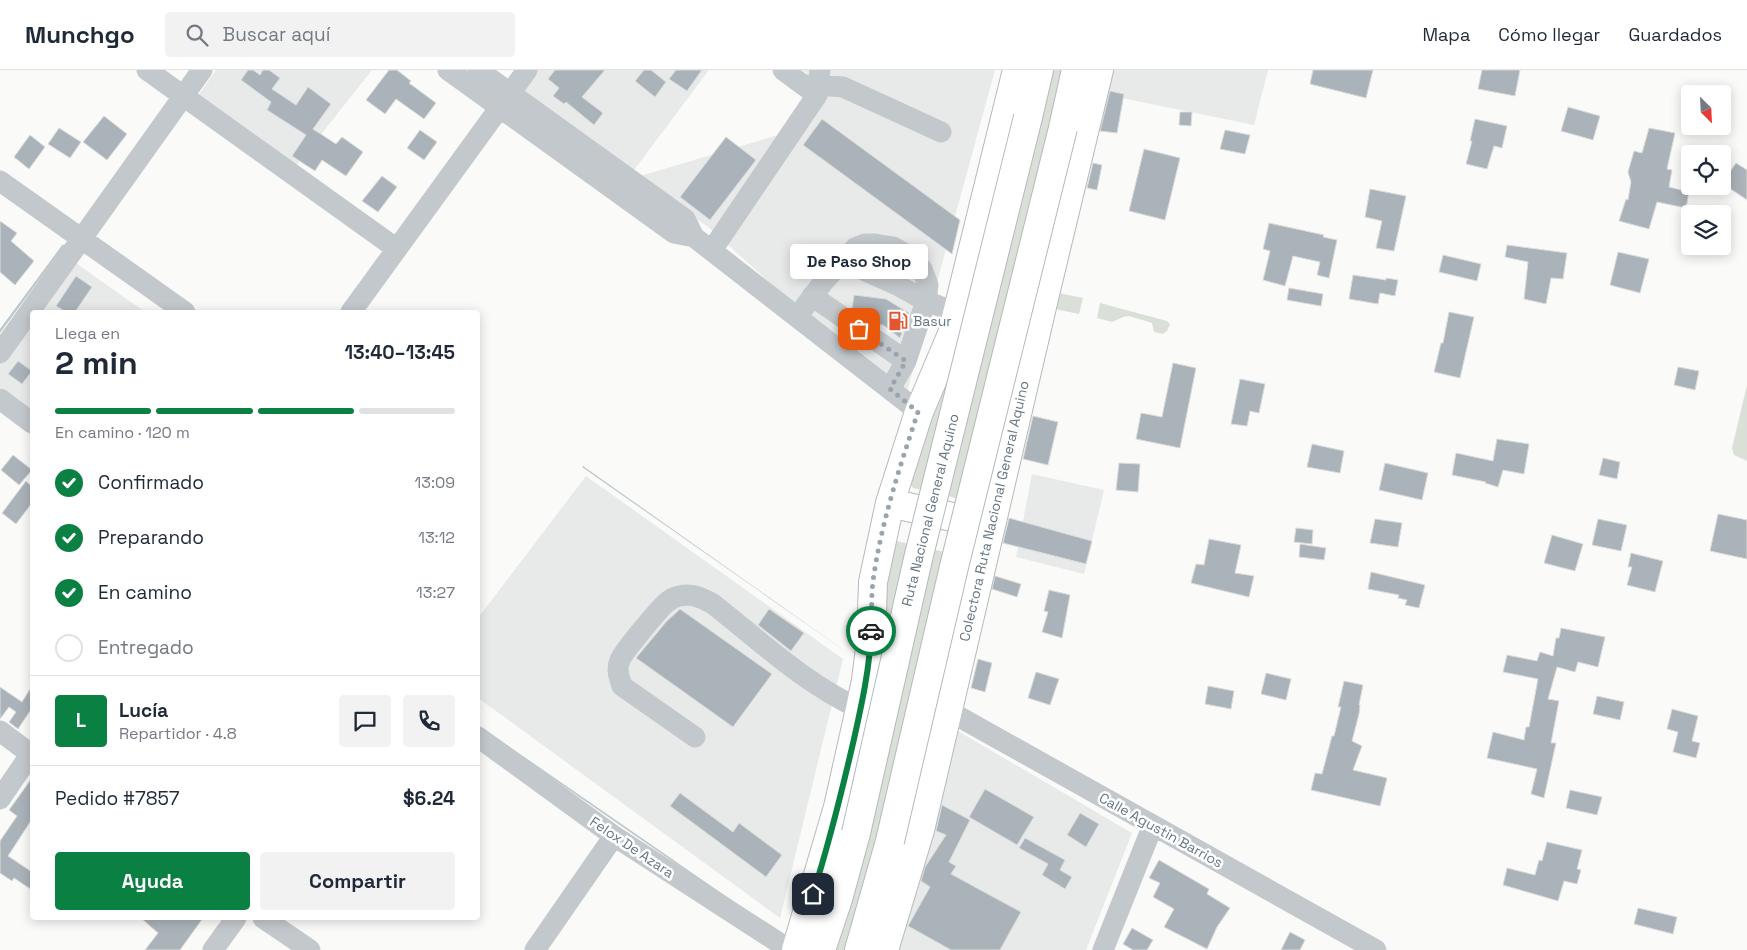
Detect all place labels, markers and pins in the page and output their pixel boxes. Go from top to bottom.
callout: De Paso Shop [790,244,928,279]
pin [838,308,880,350]
fuel station icon: Basur [887,310,909,332]
place label: Basur [913,312,951,330]
pin [792,873,834,915]

